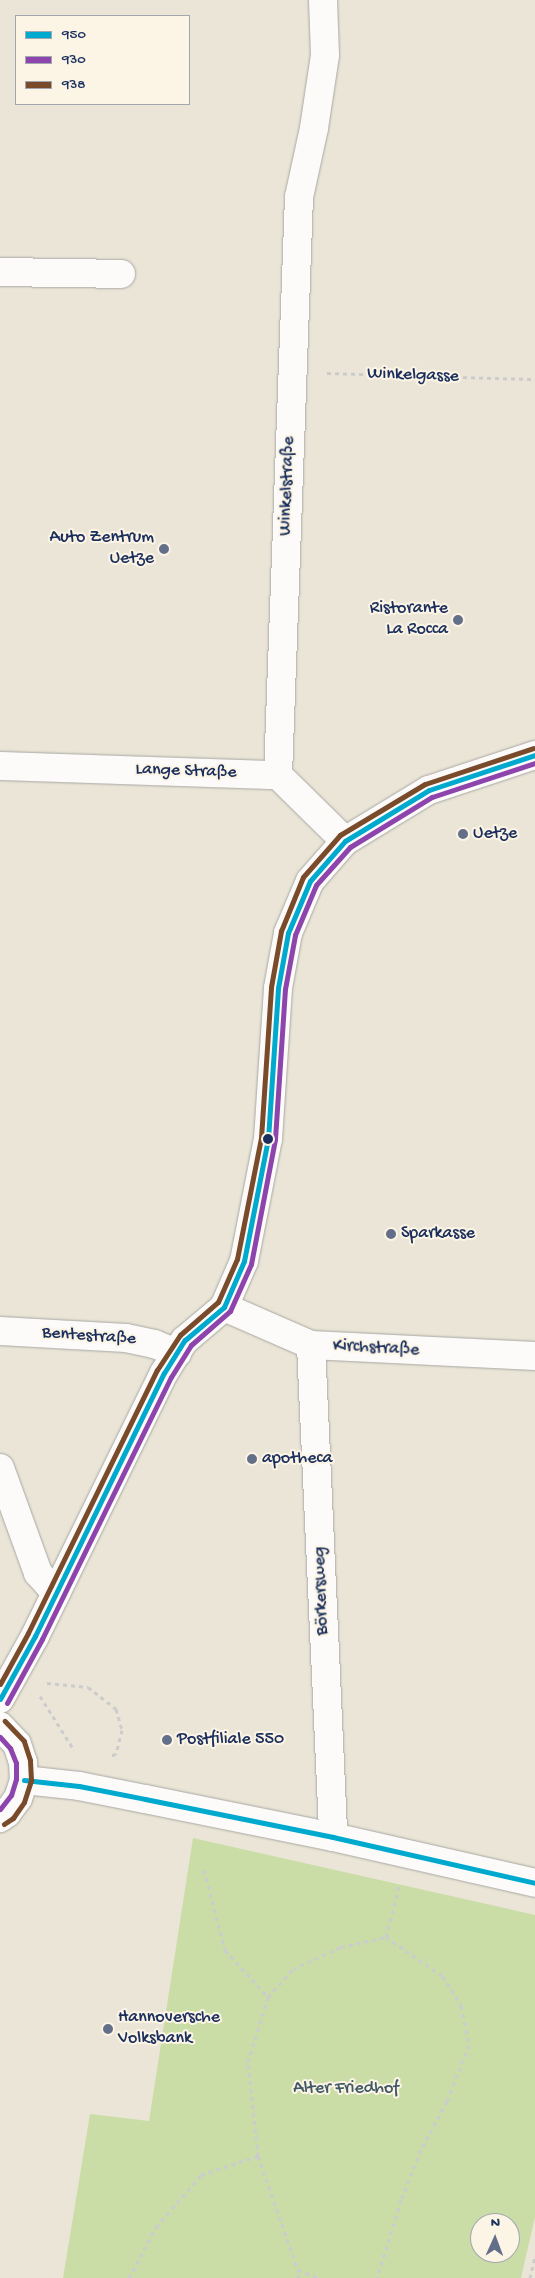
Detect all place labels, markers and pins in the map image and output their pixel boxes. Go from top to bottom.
place label: Auto Zentrum Uetze [50,528,154,570]
marker: Auto Zentrum Uetze [158,543,170,555]
place label: Ristorante La Rocca [370,599,448,642]
marker: Ristorante La Rocca [452,614,464,626]
place label: Uetze [473,823,517,845]
marker: Uetze [457,828,469,840]
unlabelled marker [263,1134,273,1144]
place label: Sparkasse [401,1223,475,1245]
marker: Sparkasse [385,1228,397,1240]
place label: apotheca [262,1448,333,1470]
marker: apotheca [246,1453,258,1465]
place label: Postfiliale 550 [177,1729,284,1751]
marker: Postfiliale 550 [161,1734,173,1746]
place label: Hannoversche Volksbank [118,2008,220,2050]
marker: Hannoversche Volksbank [102,2023,114,2035]

